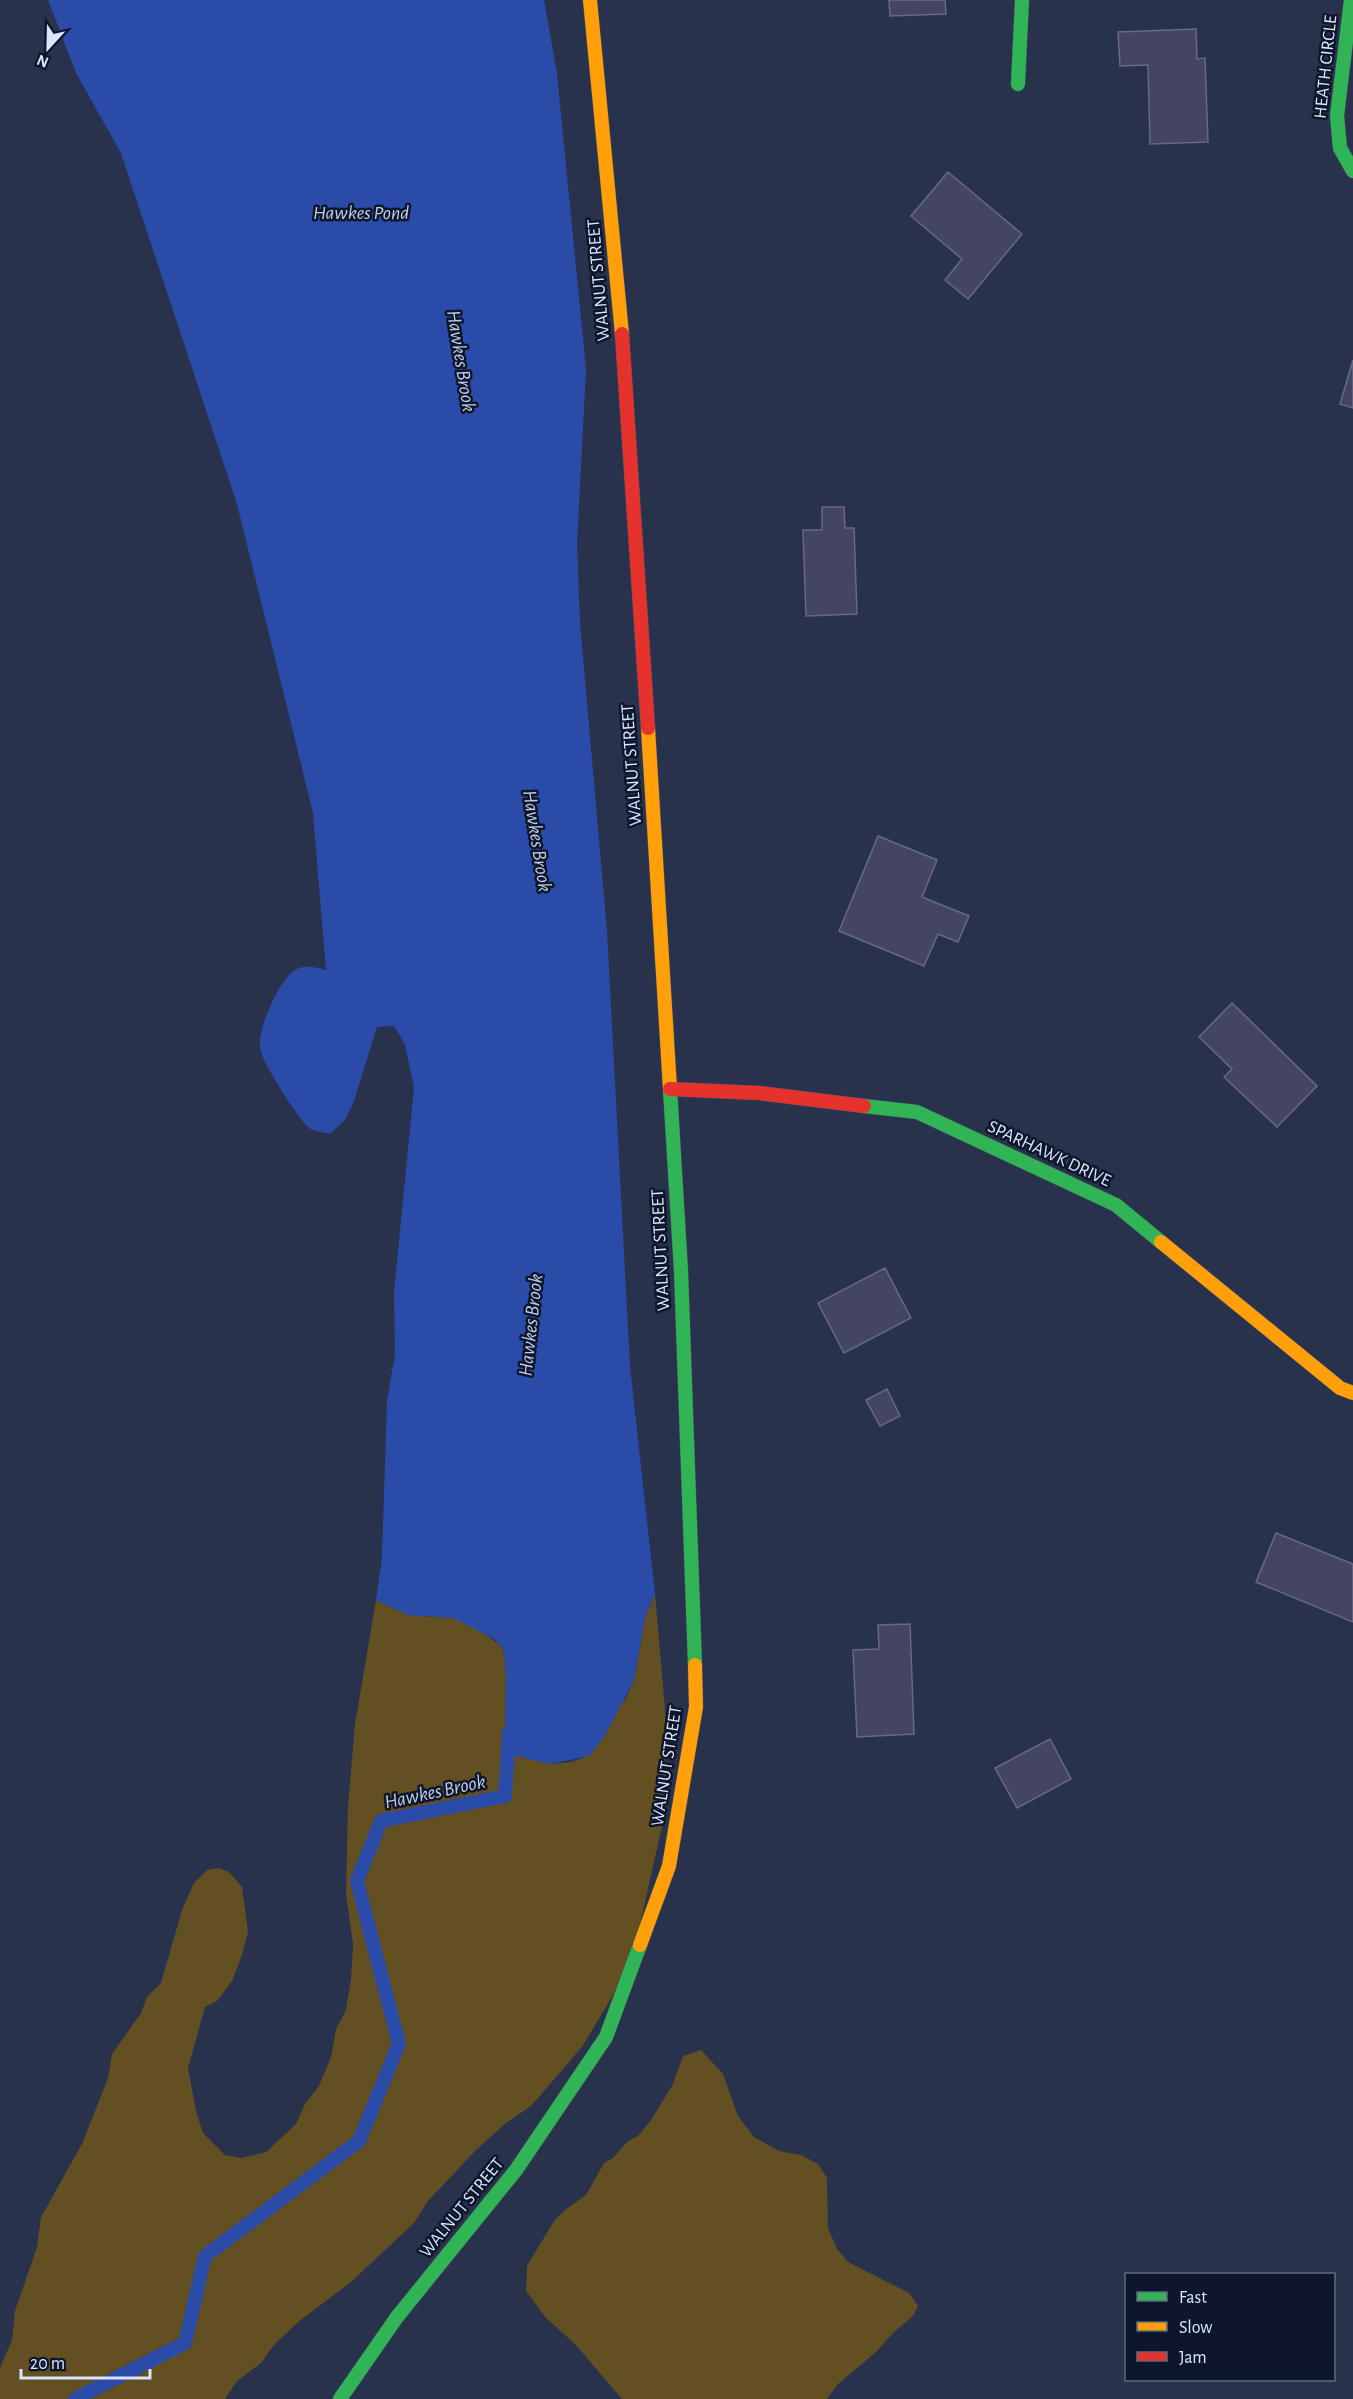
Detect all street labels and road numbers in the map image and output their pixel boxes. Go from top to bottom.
street label: HEATH CIRCLE [1312,14,1340,120]
street label: WALNUT STREET [585,218,613,342]
street label: WALNUT STREET [619,703,645,827]
street label: SPARHAWK DRIVE [985,1118,1114,1191]
street label: WALNUT STREET [649,1188,673,1311]
street label: WALNUT STREET [649,1704,685,1828]
street label: WALNUT STREET [417,2155,508,2261]

